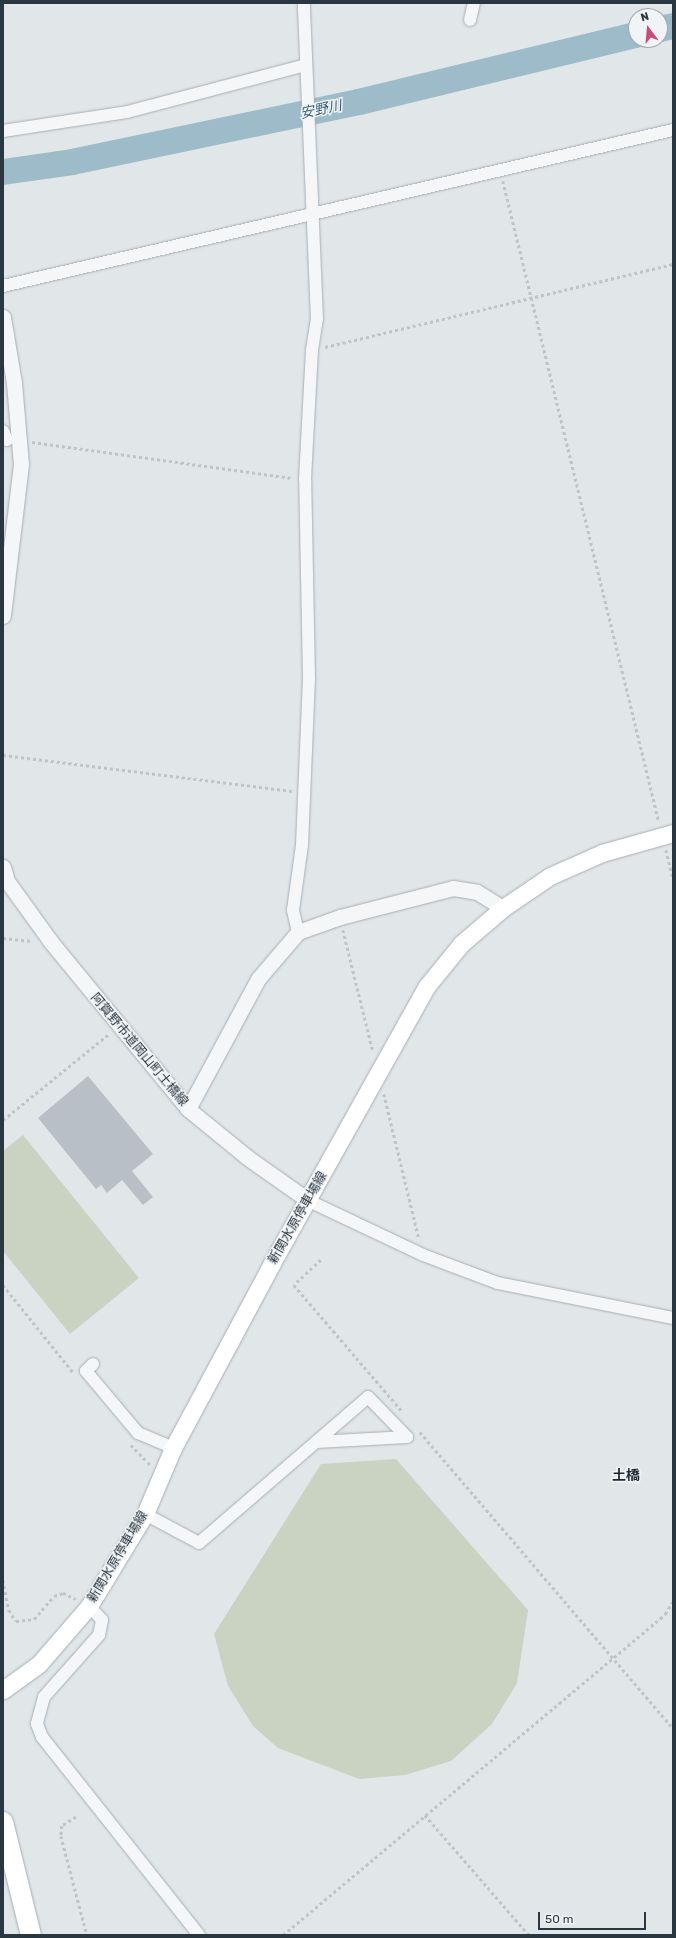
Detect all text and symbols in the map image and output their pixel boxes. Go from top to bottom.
north arrow [628,8,668,48]
text: N [639,10,650,24]
water label: 安野川 [299,97,343,123]
street label: 阿賀野市道岡山町土橋線 [87,990,191,1110]
street label: 新関水原停車場線 [265,1169,331,1267]
district label: 土橋 [612,1468,640,1484]
street label: 新関水原停車場線 [85,1508,151,1606]
scale bar [540,1904,648,1930]
text: 50 m [545,1912,573,1926]

